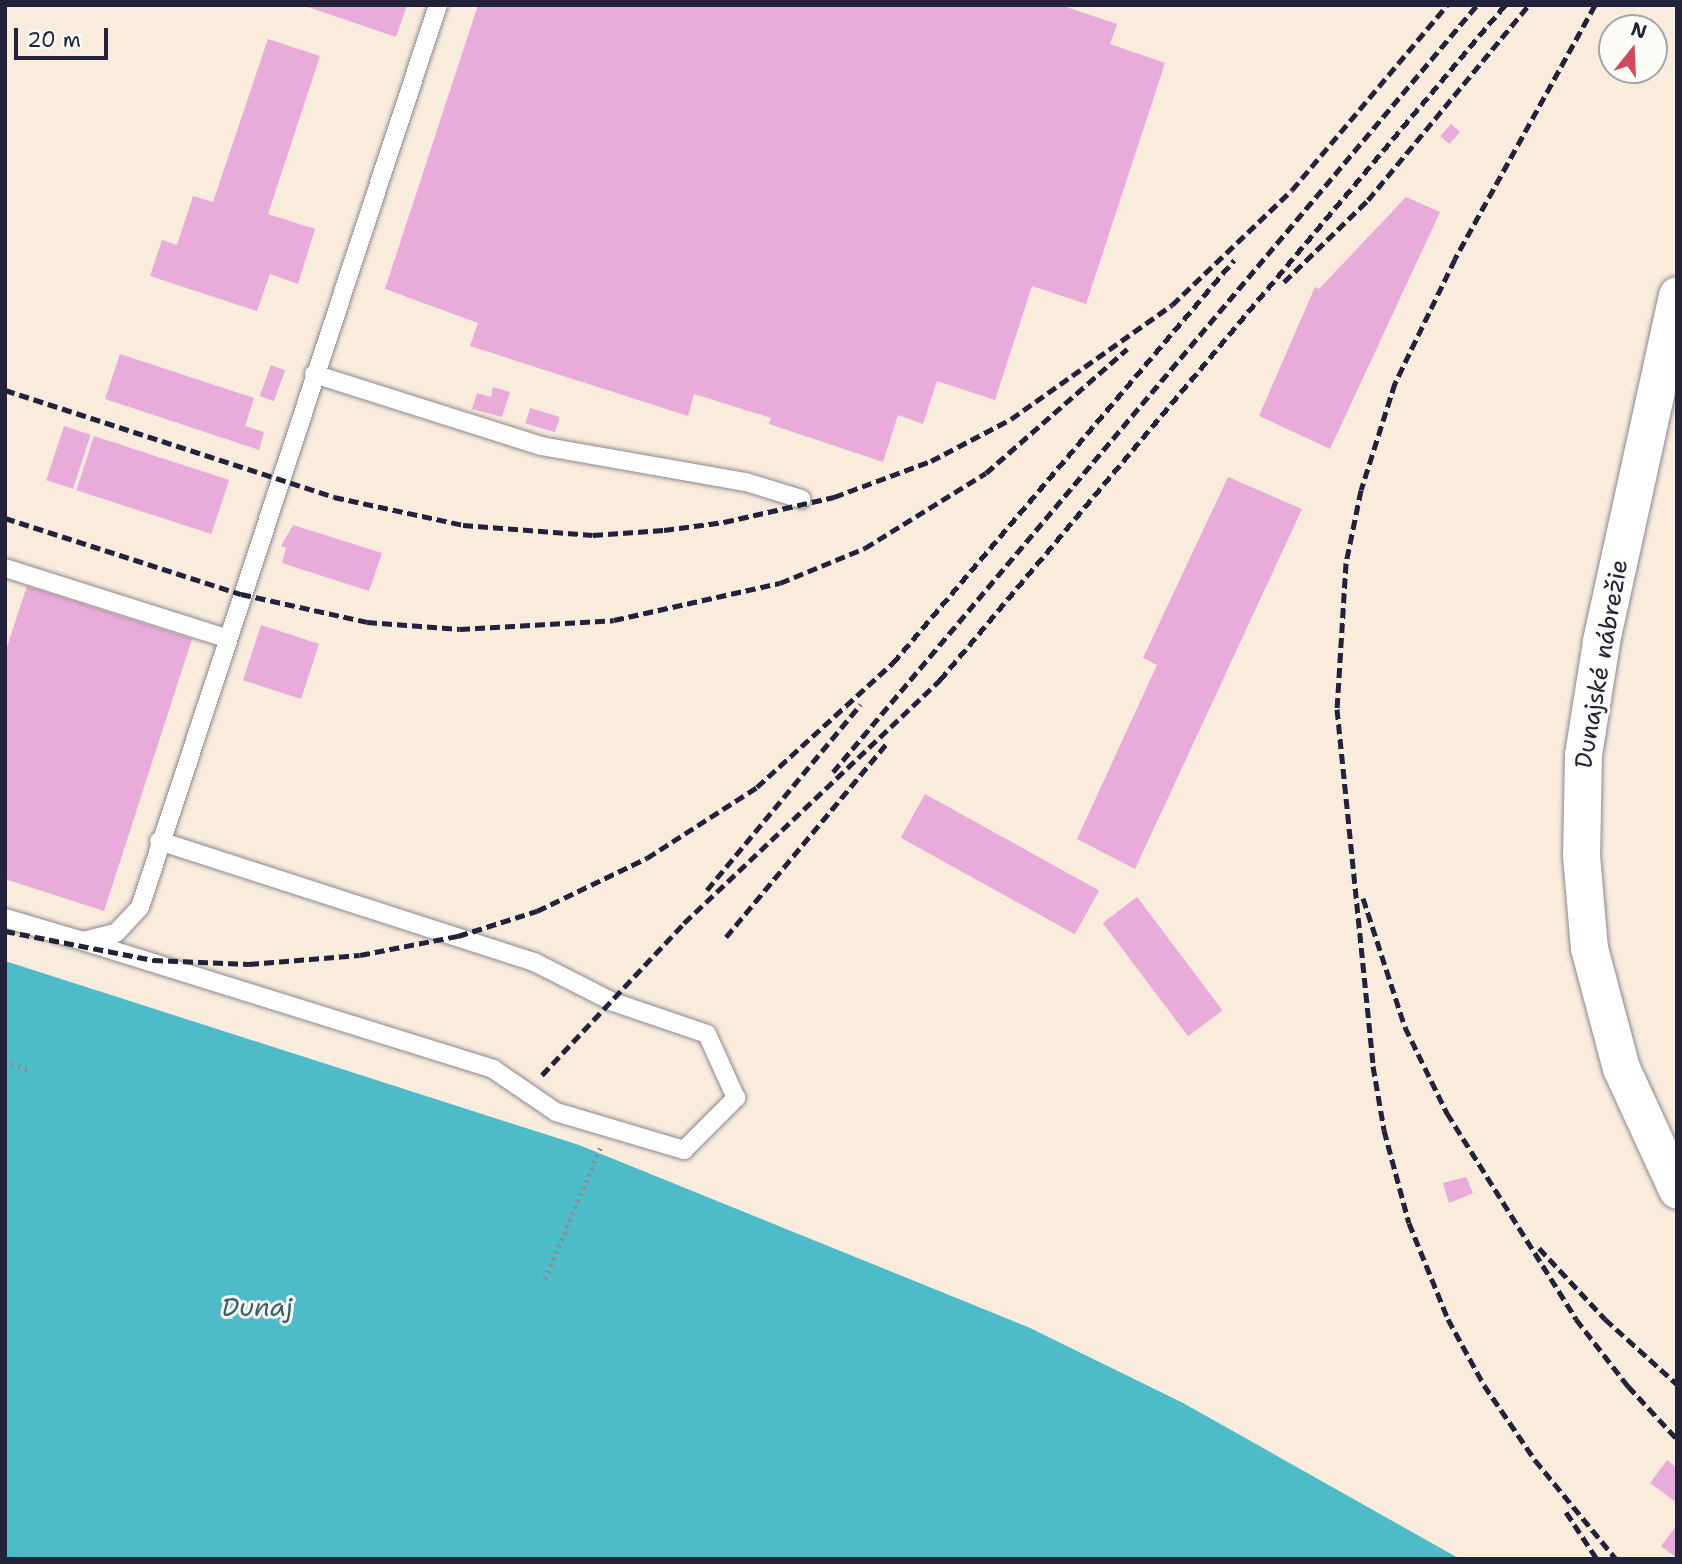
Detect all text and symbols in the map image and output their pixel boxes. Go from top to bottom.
scale bar [18,14,112,58]
north arrow [1598,14,1668,84]
text: N [1628,16,1650,45]
text: 20 m [27,26,81,54]
street label: Dunajské nábrežie [1569,557,1635,771]
water label: Dunaj [222,1291,292,1323]

